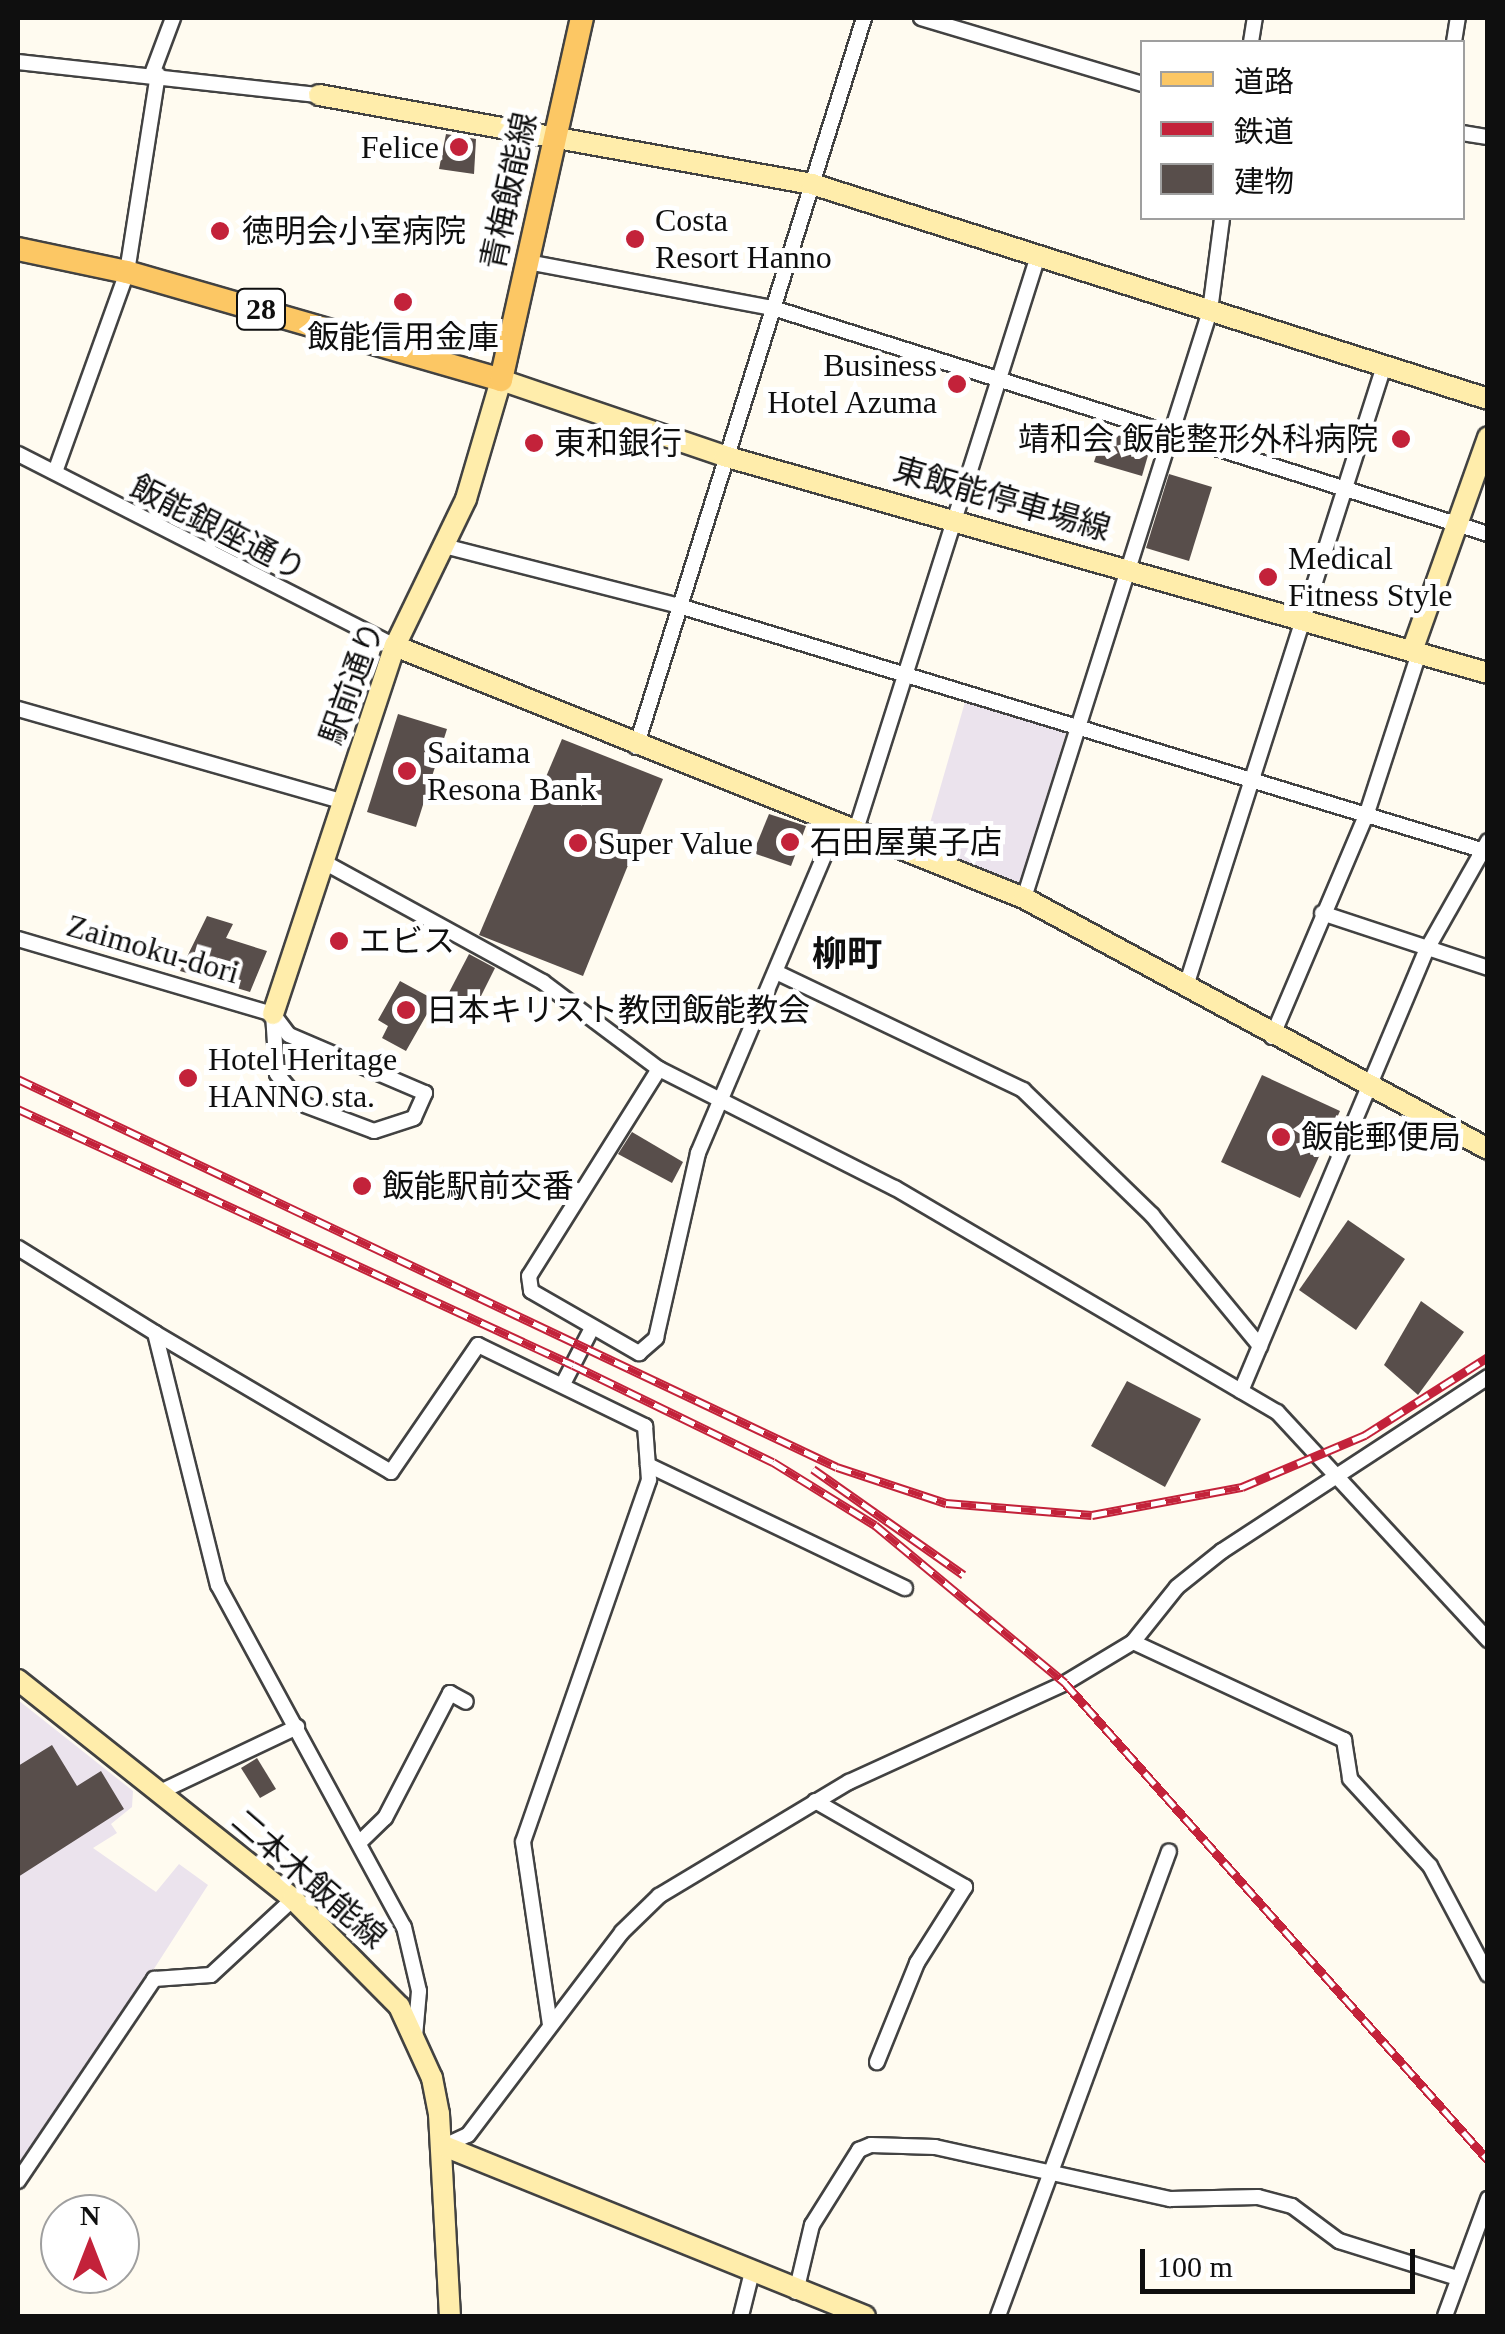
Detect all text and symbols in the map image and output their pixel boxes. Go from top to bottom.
legend [1140,40,1465,220]
text: 道路 [1234,65,1294,98]
street label: 青梅飯能線 [474,109,544,273]
text: 鉄道 [1234,115,1294,148]
place label: Felice [361,128,439,166]
marker: Felice [448,136,470,158]
text: 建物 [1234,165,1294,198]
place label: Costa Resort Hanno [655,202,832,277]
place label: 徳明会小室病院 [242,212,466,250]
marker: 徳明会小室病院 [207,218,233,244]
marker: Costa Resort Hanno [624,228,646,250]
road number: 28 [236,284,286,334]
marker: 飯能信用金庫 [392,291,414,313]
place label: 飯能信用金庫 [307,318,499,356]
place label: Business Hotel Azuma [766,347,937,422]
marker: Business Hotel Azuma [946,373,968,395]
place label: 靖和会 飯能整形外科病院 [1018,420,1378,458]
place label: 東和銀行 [554,424,682,462]
marker: 靖和会 飯能整形外科病院 [1388,426,1414,452]
marker: 東和銀行 [523,432,545,454]
street label: 東飯能停車場線 [889,450,1115,548]
street label: 飯能銀座通り [124,467,312,589]
place label: Medical Fitness Style [1288,540,1452,615]
marker: Medical Fitness Style [1257,566,1279,588]
street label: 駅前通り [312,616,392,750]
place label: Saitama Resona Bank [427,734,597,809]
marker: Saitama Resona Bank [396,760,418,782]
place label: 石田屋菓子店 [810,823,1002,861]
place label: Super Value [598,824,754,862]
marker: 石田屋菓子店 [779,831,801,853]
marker: Super Value [567,832,589,854]
street label: Zaimoku-dori [62,906,244,992]
place label: エビス [359,922,455,960]
marker: エビス [328,930,350,952]
district label: 柳町 [812,934,882,976]
place label: 日本キリスト教団飯能教会 [426,991,810,1029]
marker: 日本キリスト教団飯能教会 [395,999,417,1021]
place label: Hotel Heritage HANNO sta. [208,1041,397,1116]
marker: Hotel Heritage HANNO sta. [177,1067,199,1089]
place label: 飯能郵便局 [1301,1118,1461,1156]
marker: 飯能郵便局 [1270,1126,1292,1148]
place label: 飯能駅前交番 [382,1167,574,1205]
marker: 飯能駅前交番 [351,1175,373,1197]
street label: 二本木飯能線 [224,1802,394,1956]
north arrow [40,2194,140,2294]
text: N [80,2200,100,2231]
scale bar [1145,2229,1420,2291]
text: 100 m [1157,2250,1233,2283]

